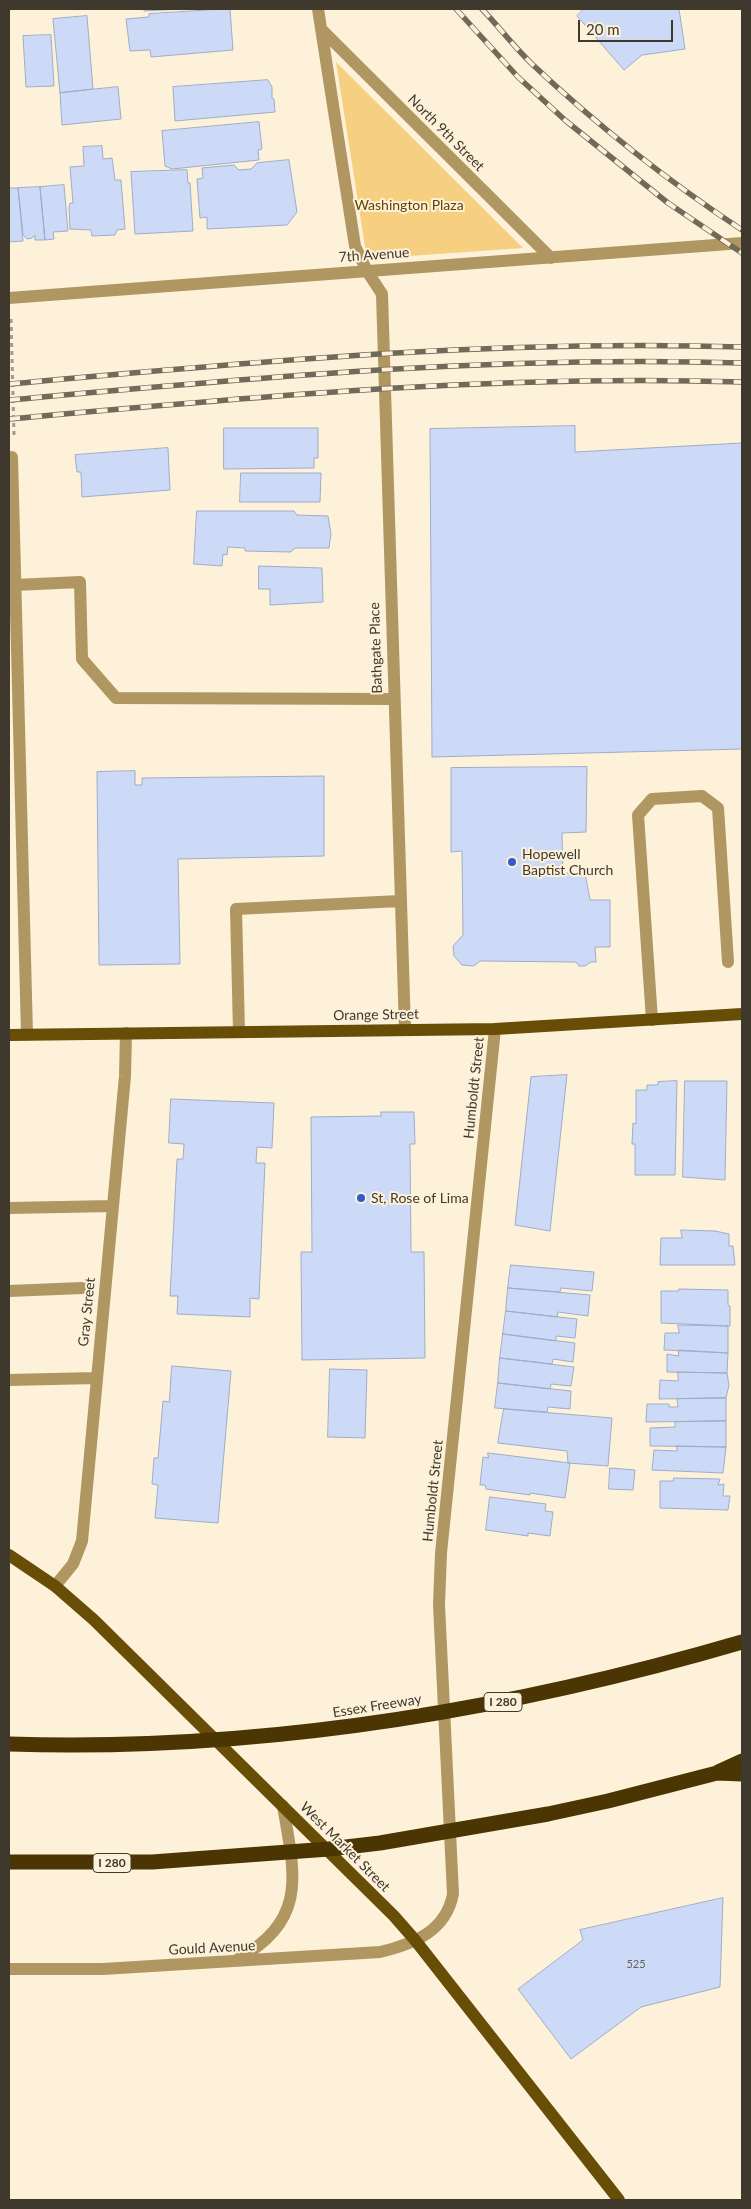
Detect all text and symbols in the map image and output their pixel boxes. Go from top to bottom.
scale bar [581,10,676,42]
text: 20 m [586,20,620,38]
street label: North 9th Street [404,91,488,175]
park label: Washington Plaza [354,197,464,213]
street label: 7th Avenue [338,244,410,266]
street label: Bathgate Place [366,602,386,694]
place label: Hopewell Baptist Church [522,846,613,879]
marker: Hopewell Baptist Church [506,856,518,868]
street label: Orange Street [333,1006,419,1024]
street label: Humboldt Street [460,1036,488,1140]
place label: St, Rose of Lima [371,1190,469,1206]
marker: St, Rose of Lima [355,1192,367,1204]
street label: Gray Street [75,1277,99,1347]
street label: Humboldt Street [419,1439,447,1543]
street label: Essex Freeway [331,1691,423,1721]
road number: I 280 [484,1692,522,1711]
street label: West Market Street [297,1799,393,1895]
road number: I 280 [93,1854,131,1872]
street label: Gould Avenue [168,1937,256,1959]
house number: 525 [626,1957,646,1971]

